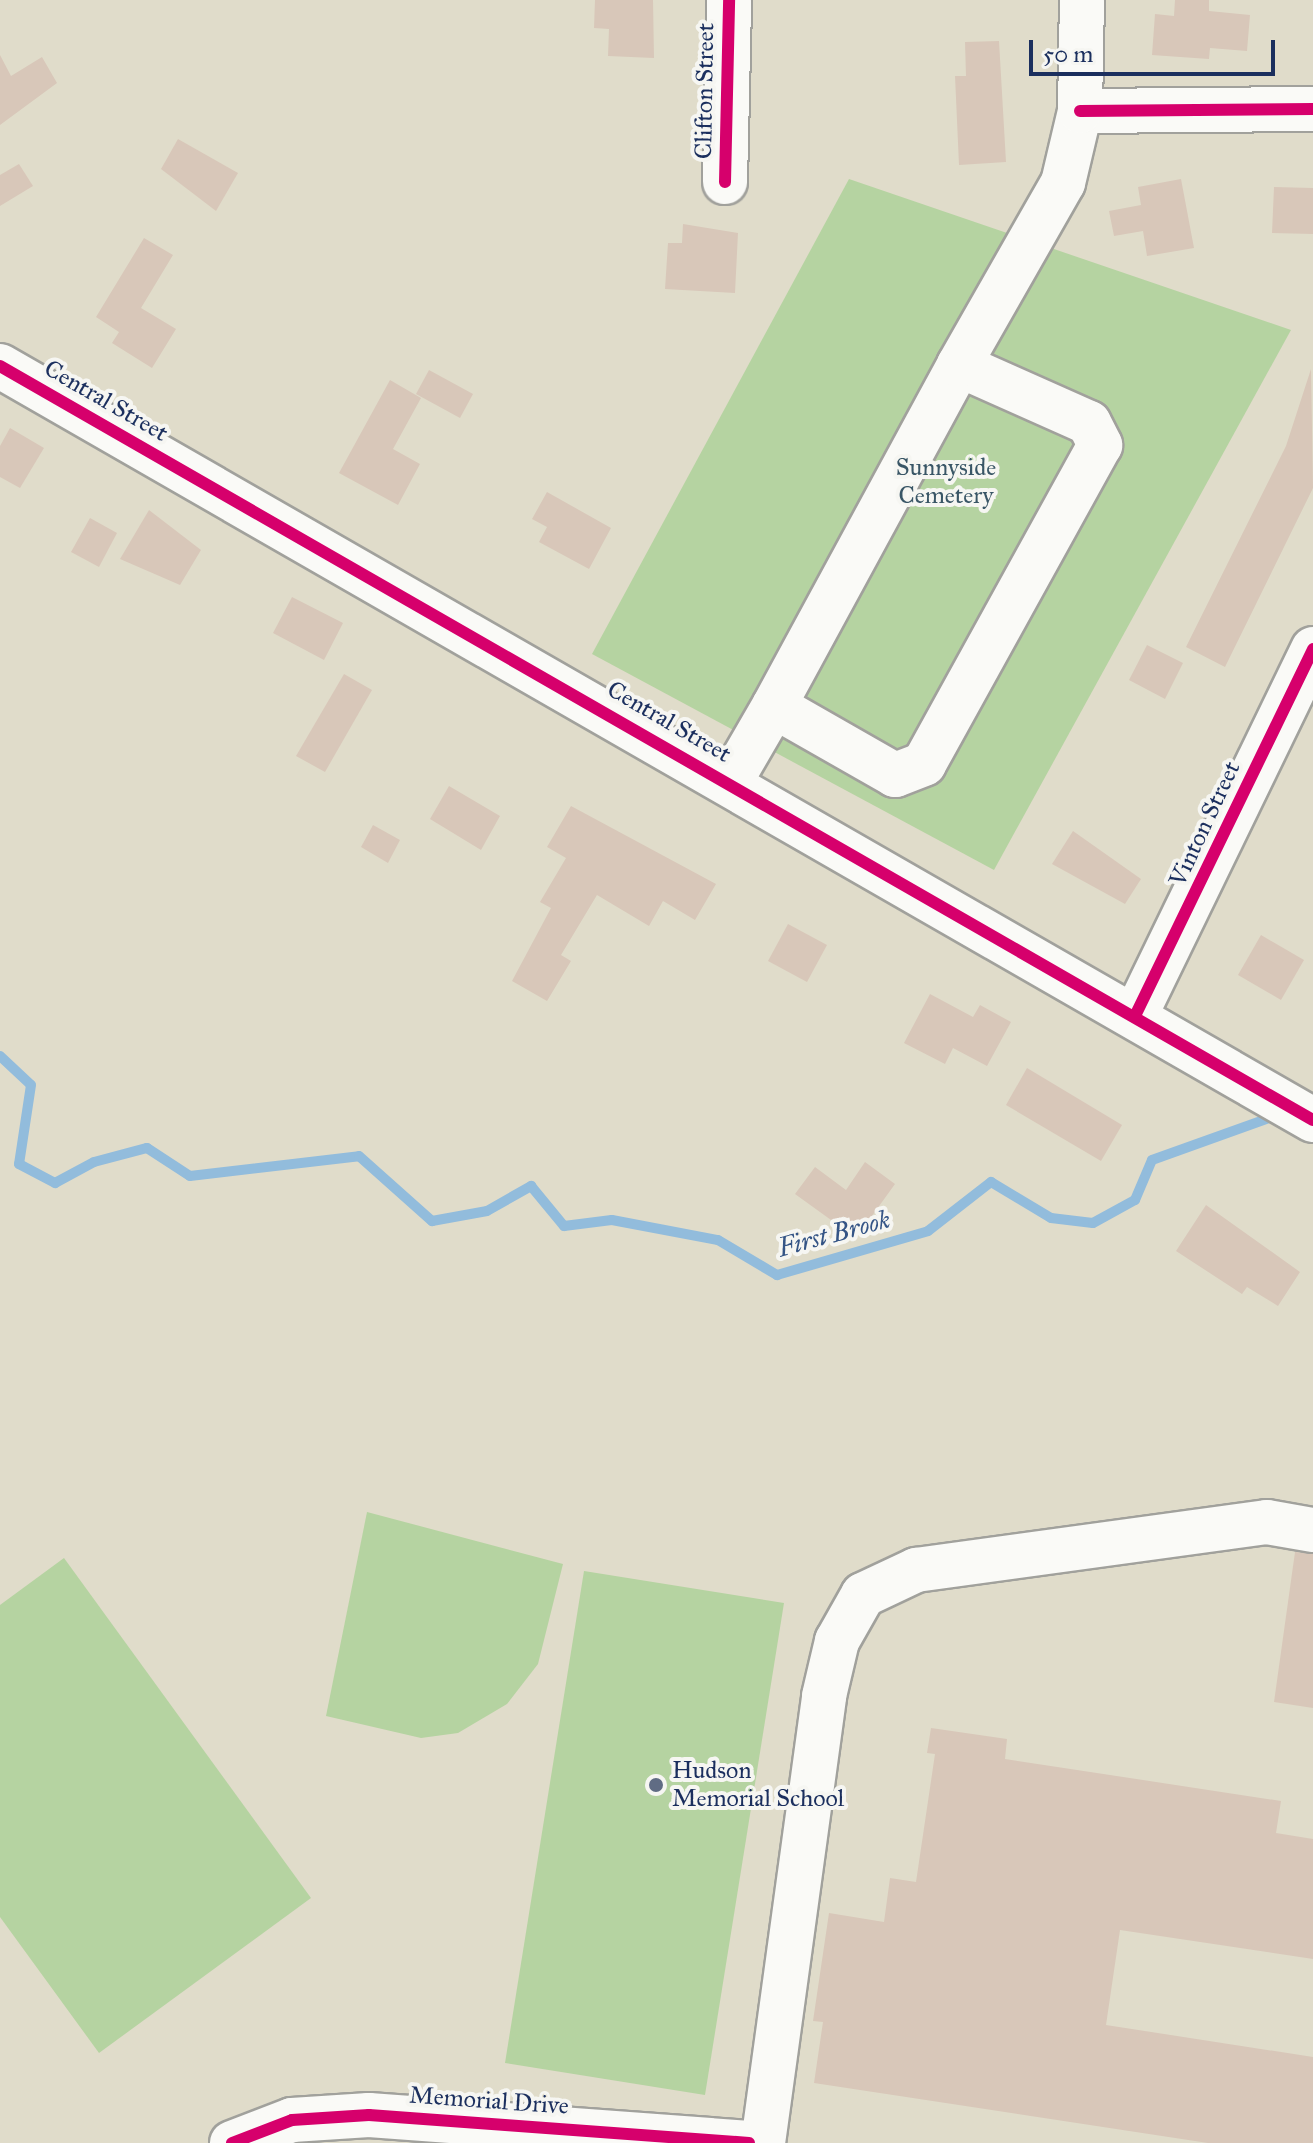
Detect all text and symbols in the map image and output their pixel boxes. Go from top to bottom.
street label: Clifton Street [689,23,721,159]
scale bar [1033,24,1279,74]
text: 50 m [1043,39,1093,69]
street label: Central Street [39,354,173,448]
park label: Sunnyside Cemetery [896,454,996,510]
street label: Central Street [602,675,736,769]
street label: Vinton Street [1163,757,1247,891]
water label: First Brook [774,1204,894,1264]
place label: Hudson Memorial School [672,1757,844,1813]
marker: Hudson Memorial School [647,1776,665,1794]
street label: Memorial Drive [408,2081,570,2121]

